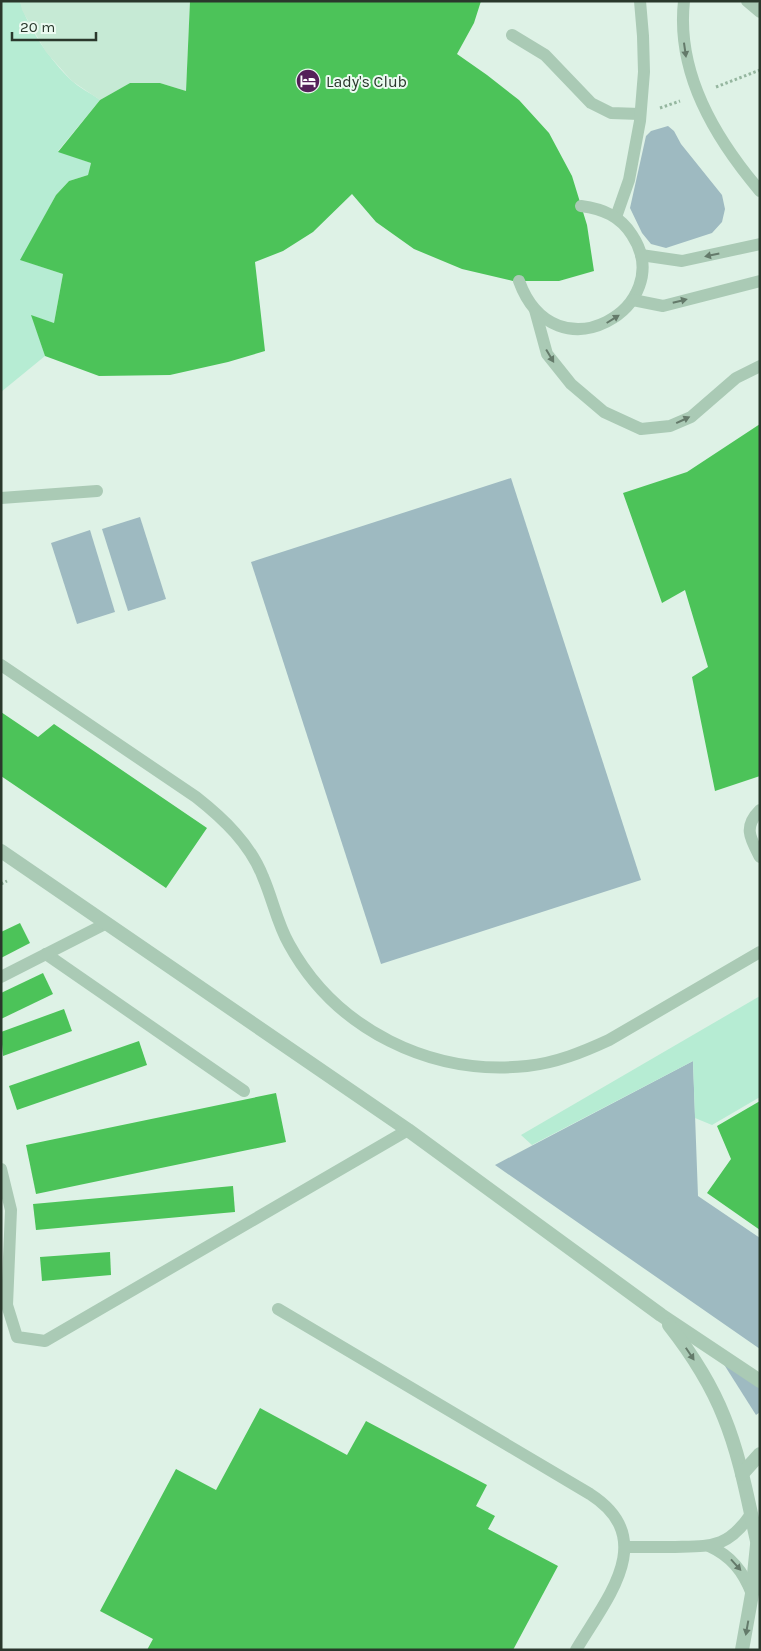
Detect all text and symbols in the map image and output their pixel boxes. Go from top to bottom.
scale bar [12,10,96,42]
text: 20 m [20,18,55,36]
one-way arrow [681,42,689,58]
hotel icon: Lady's Club [295,68,321,94]
place label: Lady's Club [326,72,407,91]
one-way arrow [705,251,720,259]
one-way arrow [673,297,688,305]
one-way arrow [606,314,620,323]
one-way arrow [546,349,555,363]
one-way arrow [676,416,690,424]
one-way arrow [685,1347,695,1361]
one-way arrow [730,1559,742,1571]
one-way arrow [742,1620,750,1636]

